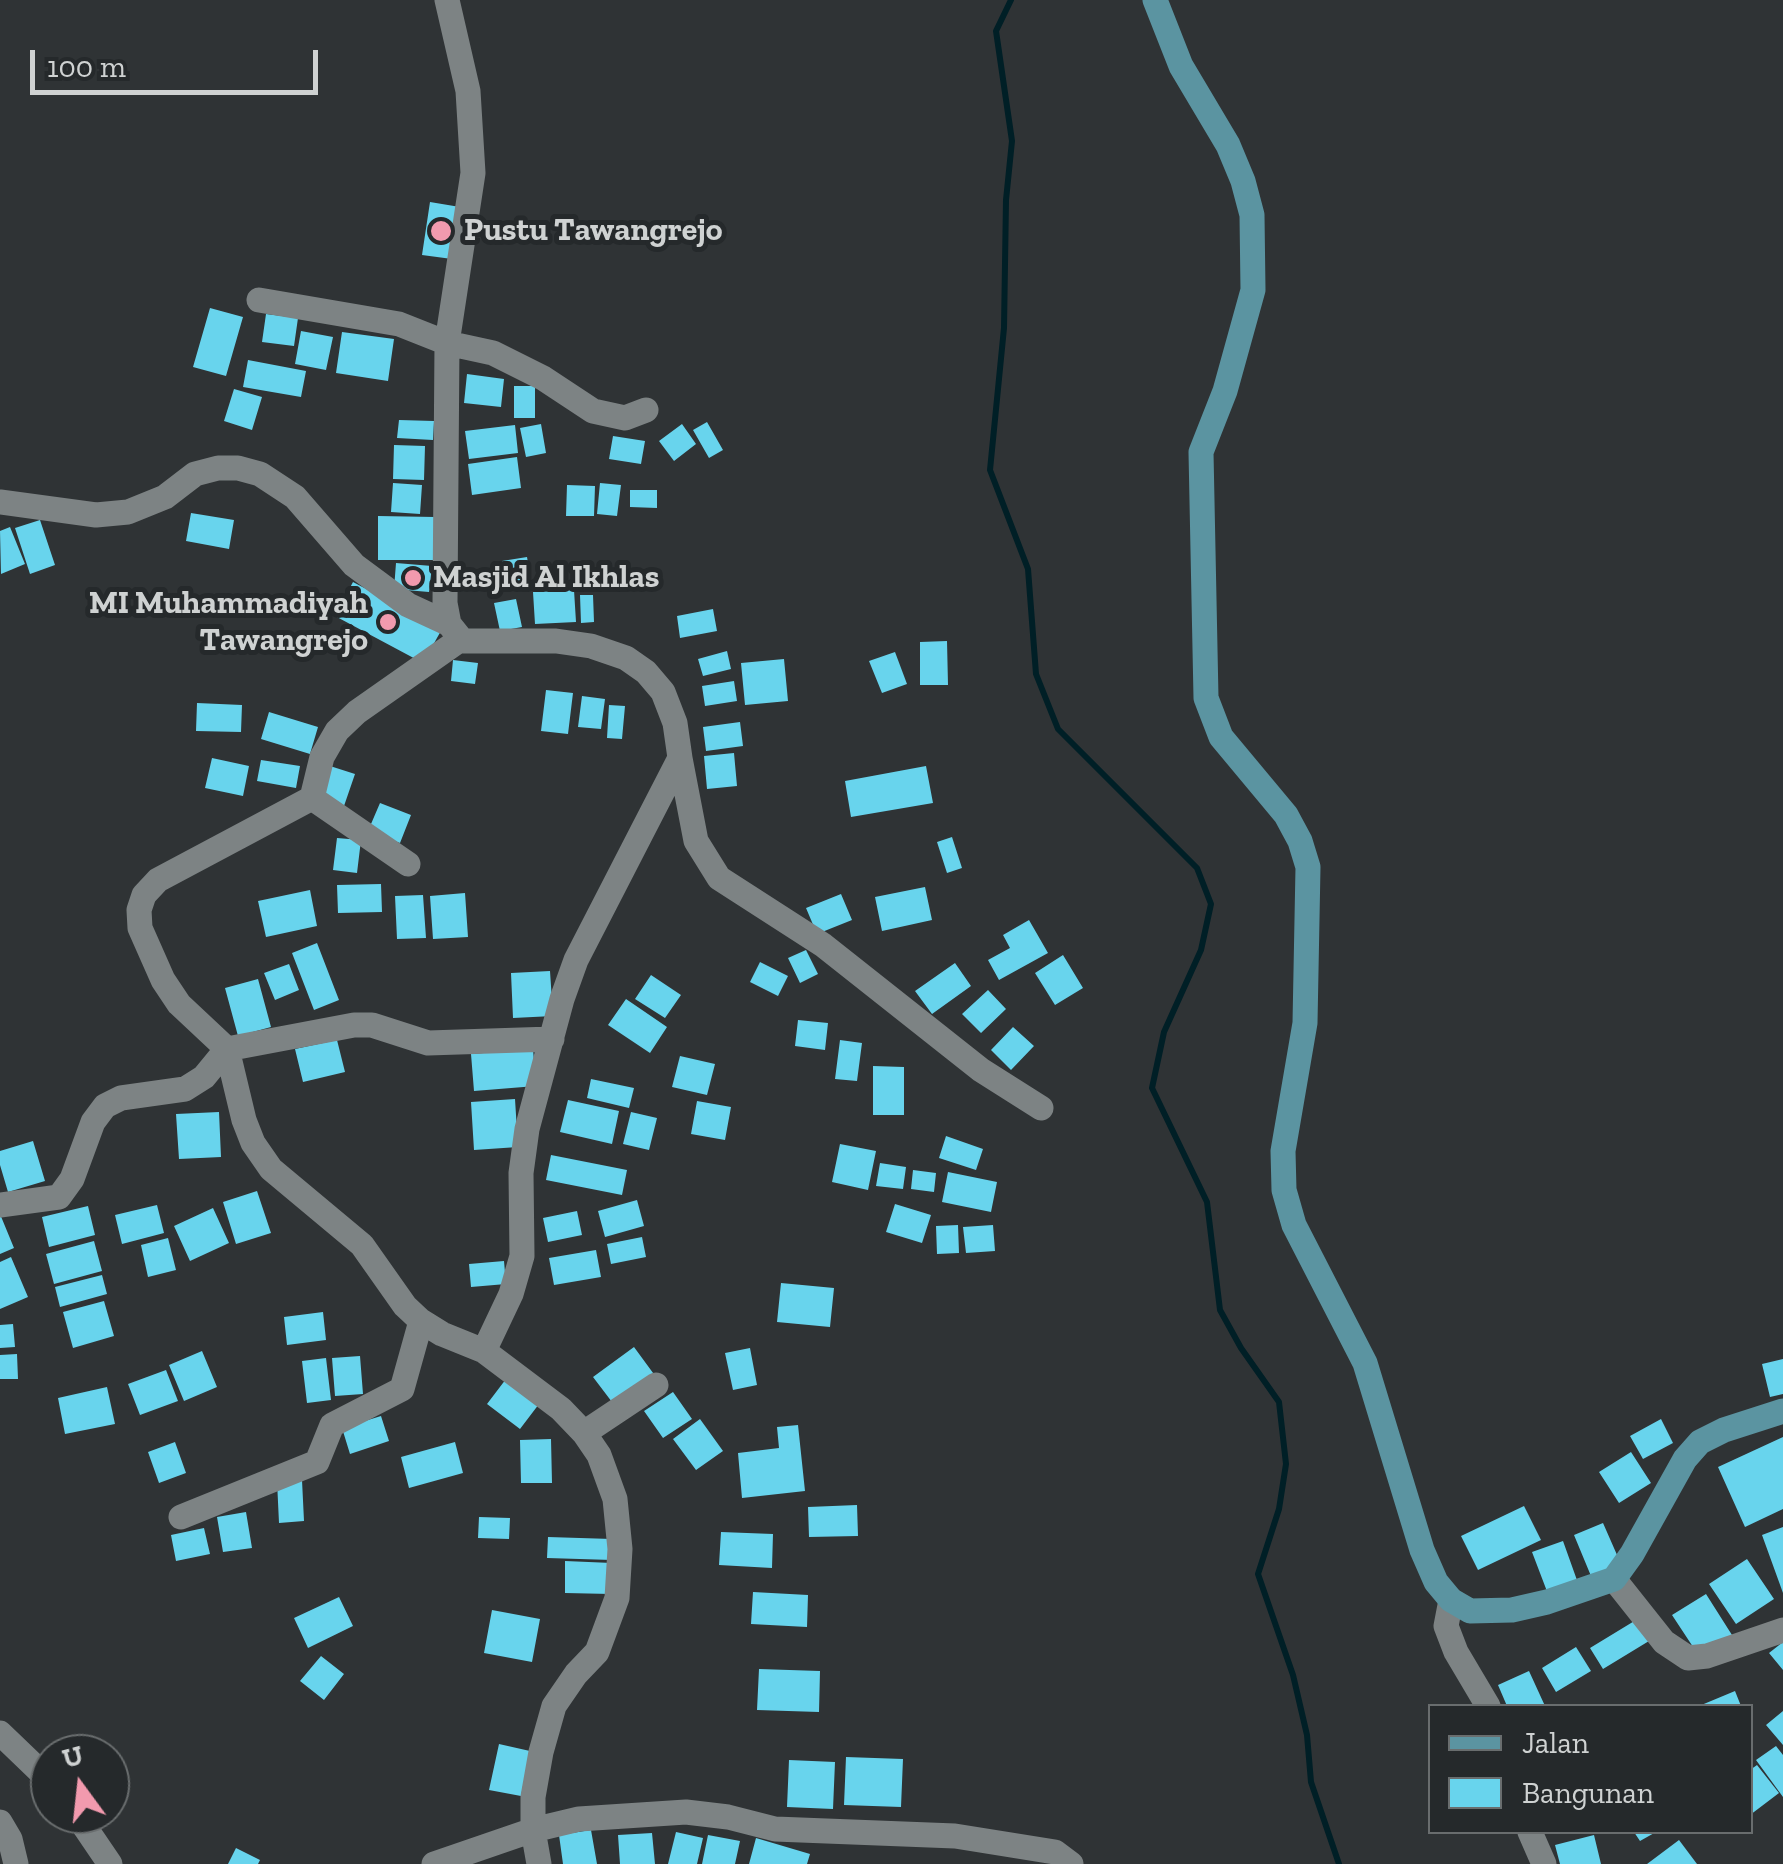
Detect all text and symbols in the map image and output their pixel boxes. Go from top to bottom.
scale bar [35,30,322,92]
text: 100 m [47,49,126,85]
place label: Pustu Tawangrejo [464,212,722,250]
marker: Pustu Tawangrejo [428,218,454,244]
place label: Masjid Al Ikhlas [433,559,659,597]
marker: Masjid Al Ikhlas [402,567,424,589]
place label: MI Muhammadiyah Tawangrejo [89,585,368,660]
marker: MI Muhammadiyah Tawangrejo [377,611,399,633]
legend [1428,1704,1753,1834]
text: Jalan [1522,1725,1589,1761]
north arrow [30,1734,130,1834]
text: U [59,1738,87,1775]
text: Bangunan [1522,1775,1654,1811]

